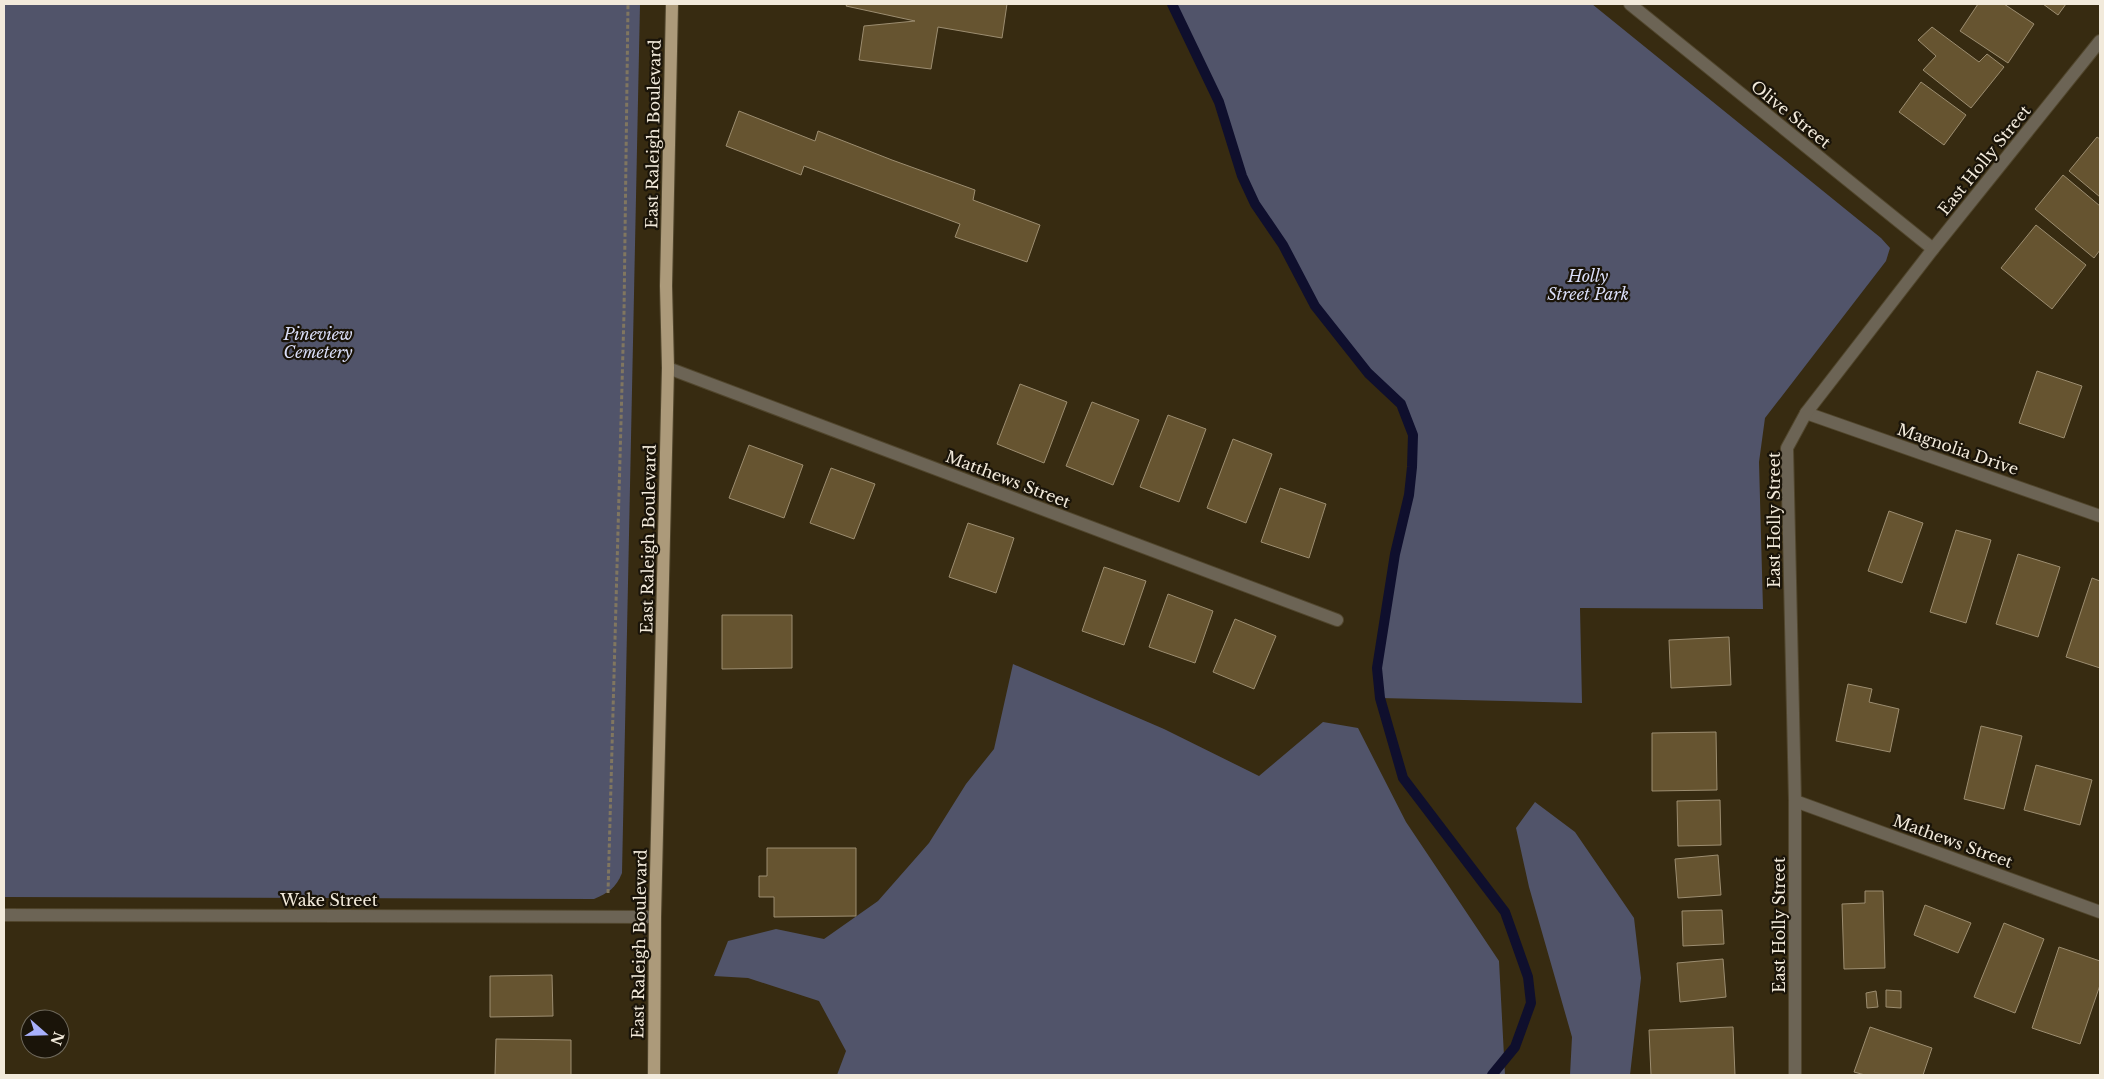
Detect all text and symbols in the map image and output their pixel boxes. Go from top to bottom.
street label: East Raleigh Boulevard [641,39,665,229]
street label: Olive Street [1747,76,1835,152]
street label: East Holly Street [1933,101,2035,219]
park label: Holly Street Park [1547,266,1629,304]
park label: Pineview Cemetery [282,324,353,362]
street label: Magnolia Drive [1895,419,2021,479]
street label: East Raleigh Boulevard [636,444,660,634]
street label: Matthews Street [943,446,1073,512]
street label: East Holly Street [1764,452,1784,588]
street label: Mathews Street [1890,810,2016,872]
street label: East Raleigh Boulevard [627,849,651,1039]
street label: East Holly Street [1769,857,1789,993]
street label: Wake Street [279,890,378,910]
north arrow [20,1009,70,1059]
text: N [47,1029,68,1048]

